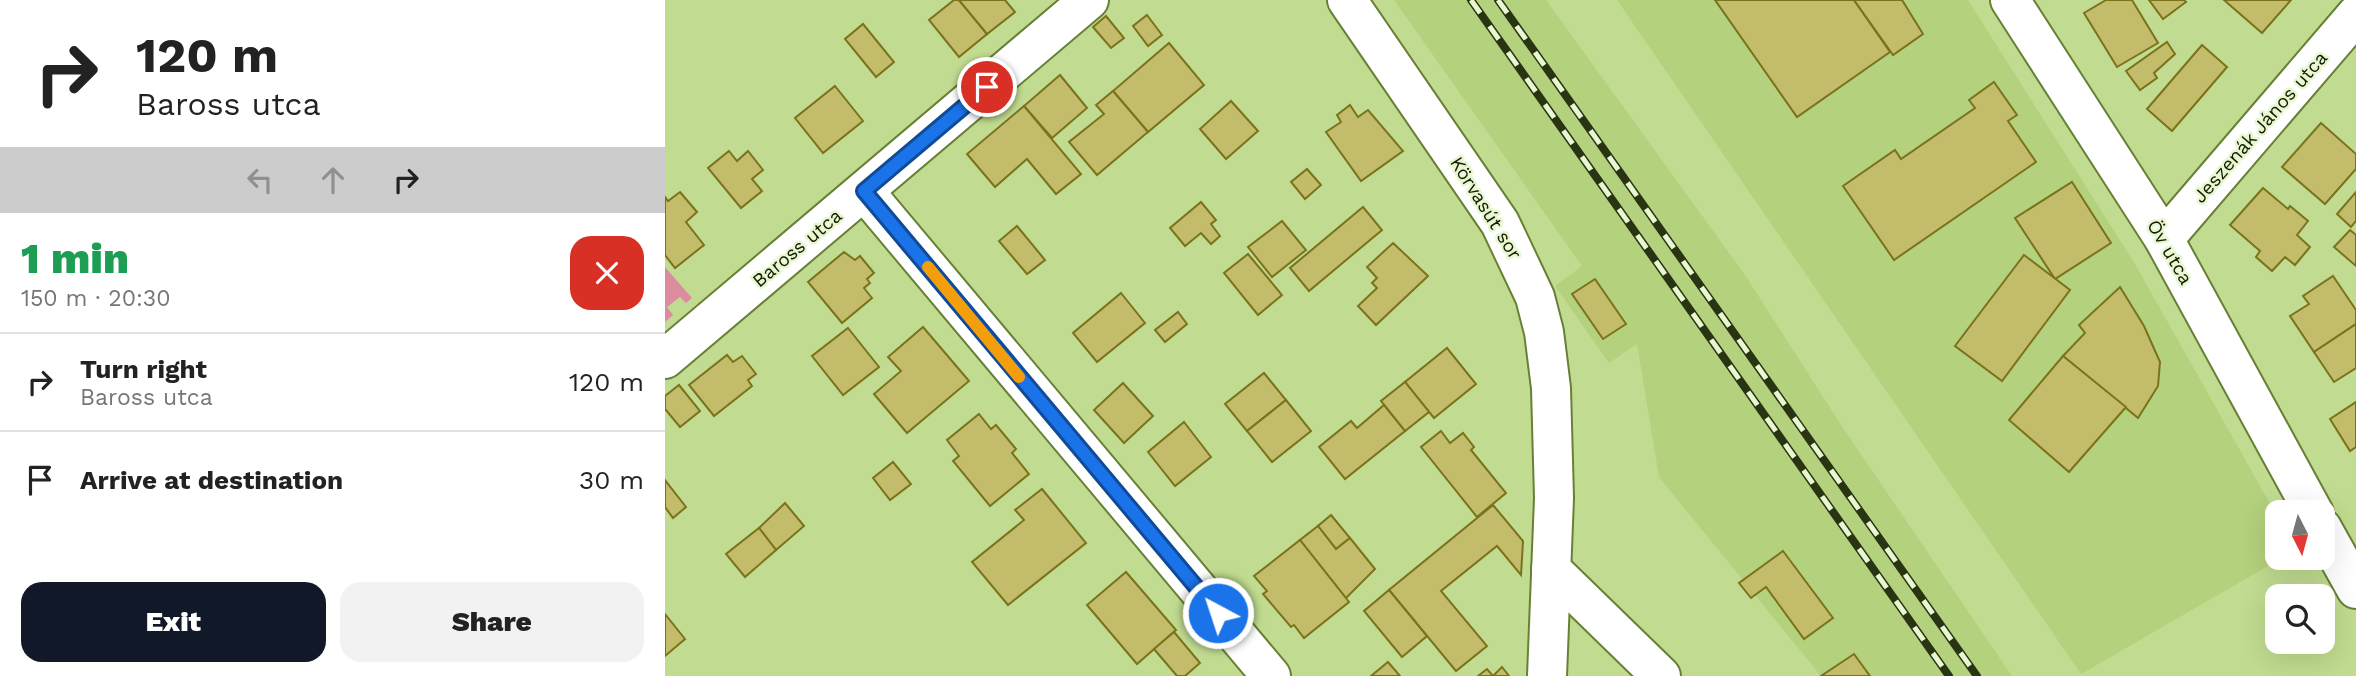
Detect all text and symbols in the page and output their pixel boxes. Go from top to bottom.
text: 120 m [136,26,278,84]
icon: right [21,28,112,119]
street label: Jeszenák János utca [2188,46,2332,207]
pin [957,57,1017,117]
icon: arrive [968,68,1006,106]
text: Baross utca [136,85,321,123]
street label: Körvasút sor [1445,152,1527,264]
icon: left [241,161,279,199]
icon: ahead [314,161,352,199]
icon: right [387,161,425,199]
street label: Baross utca [748,204,847,292]
street label: Öv utca [2142,215,2198,289]
text: 1 min [21,234,129,283]
button: close [570,236,644,310]
text: 150 m · 20:30 [21,285,171,312]
text: Turn right [80,354,207,384]
icon: right [21,363,59,401]
text: 120 m [569,367,644,397]
text: Baross utca [80,384,213,411]
icon: arrive [21,461,59,499]
text: Arrive at destination [80,465,343,495]
text: 30 m [579,465,644,495]
north arrow [2265,500,2335,570]
map controls [2265,500,2335,654]
position arrow [1181,576,1255,650]
button: Exit [21,582,326,662]
button: Share [340,582,644,662]
button: search [2265,584,2335,654]

